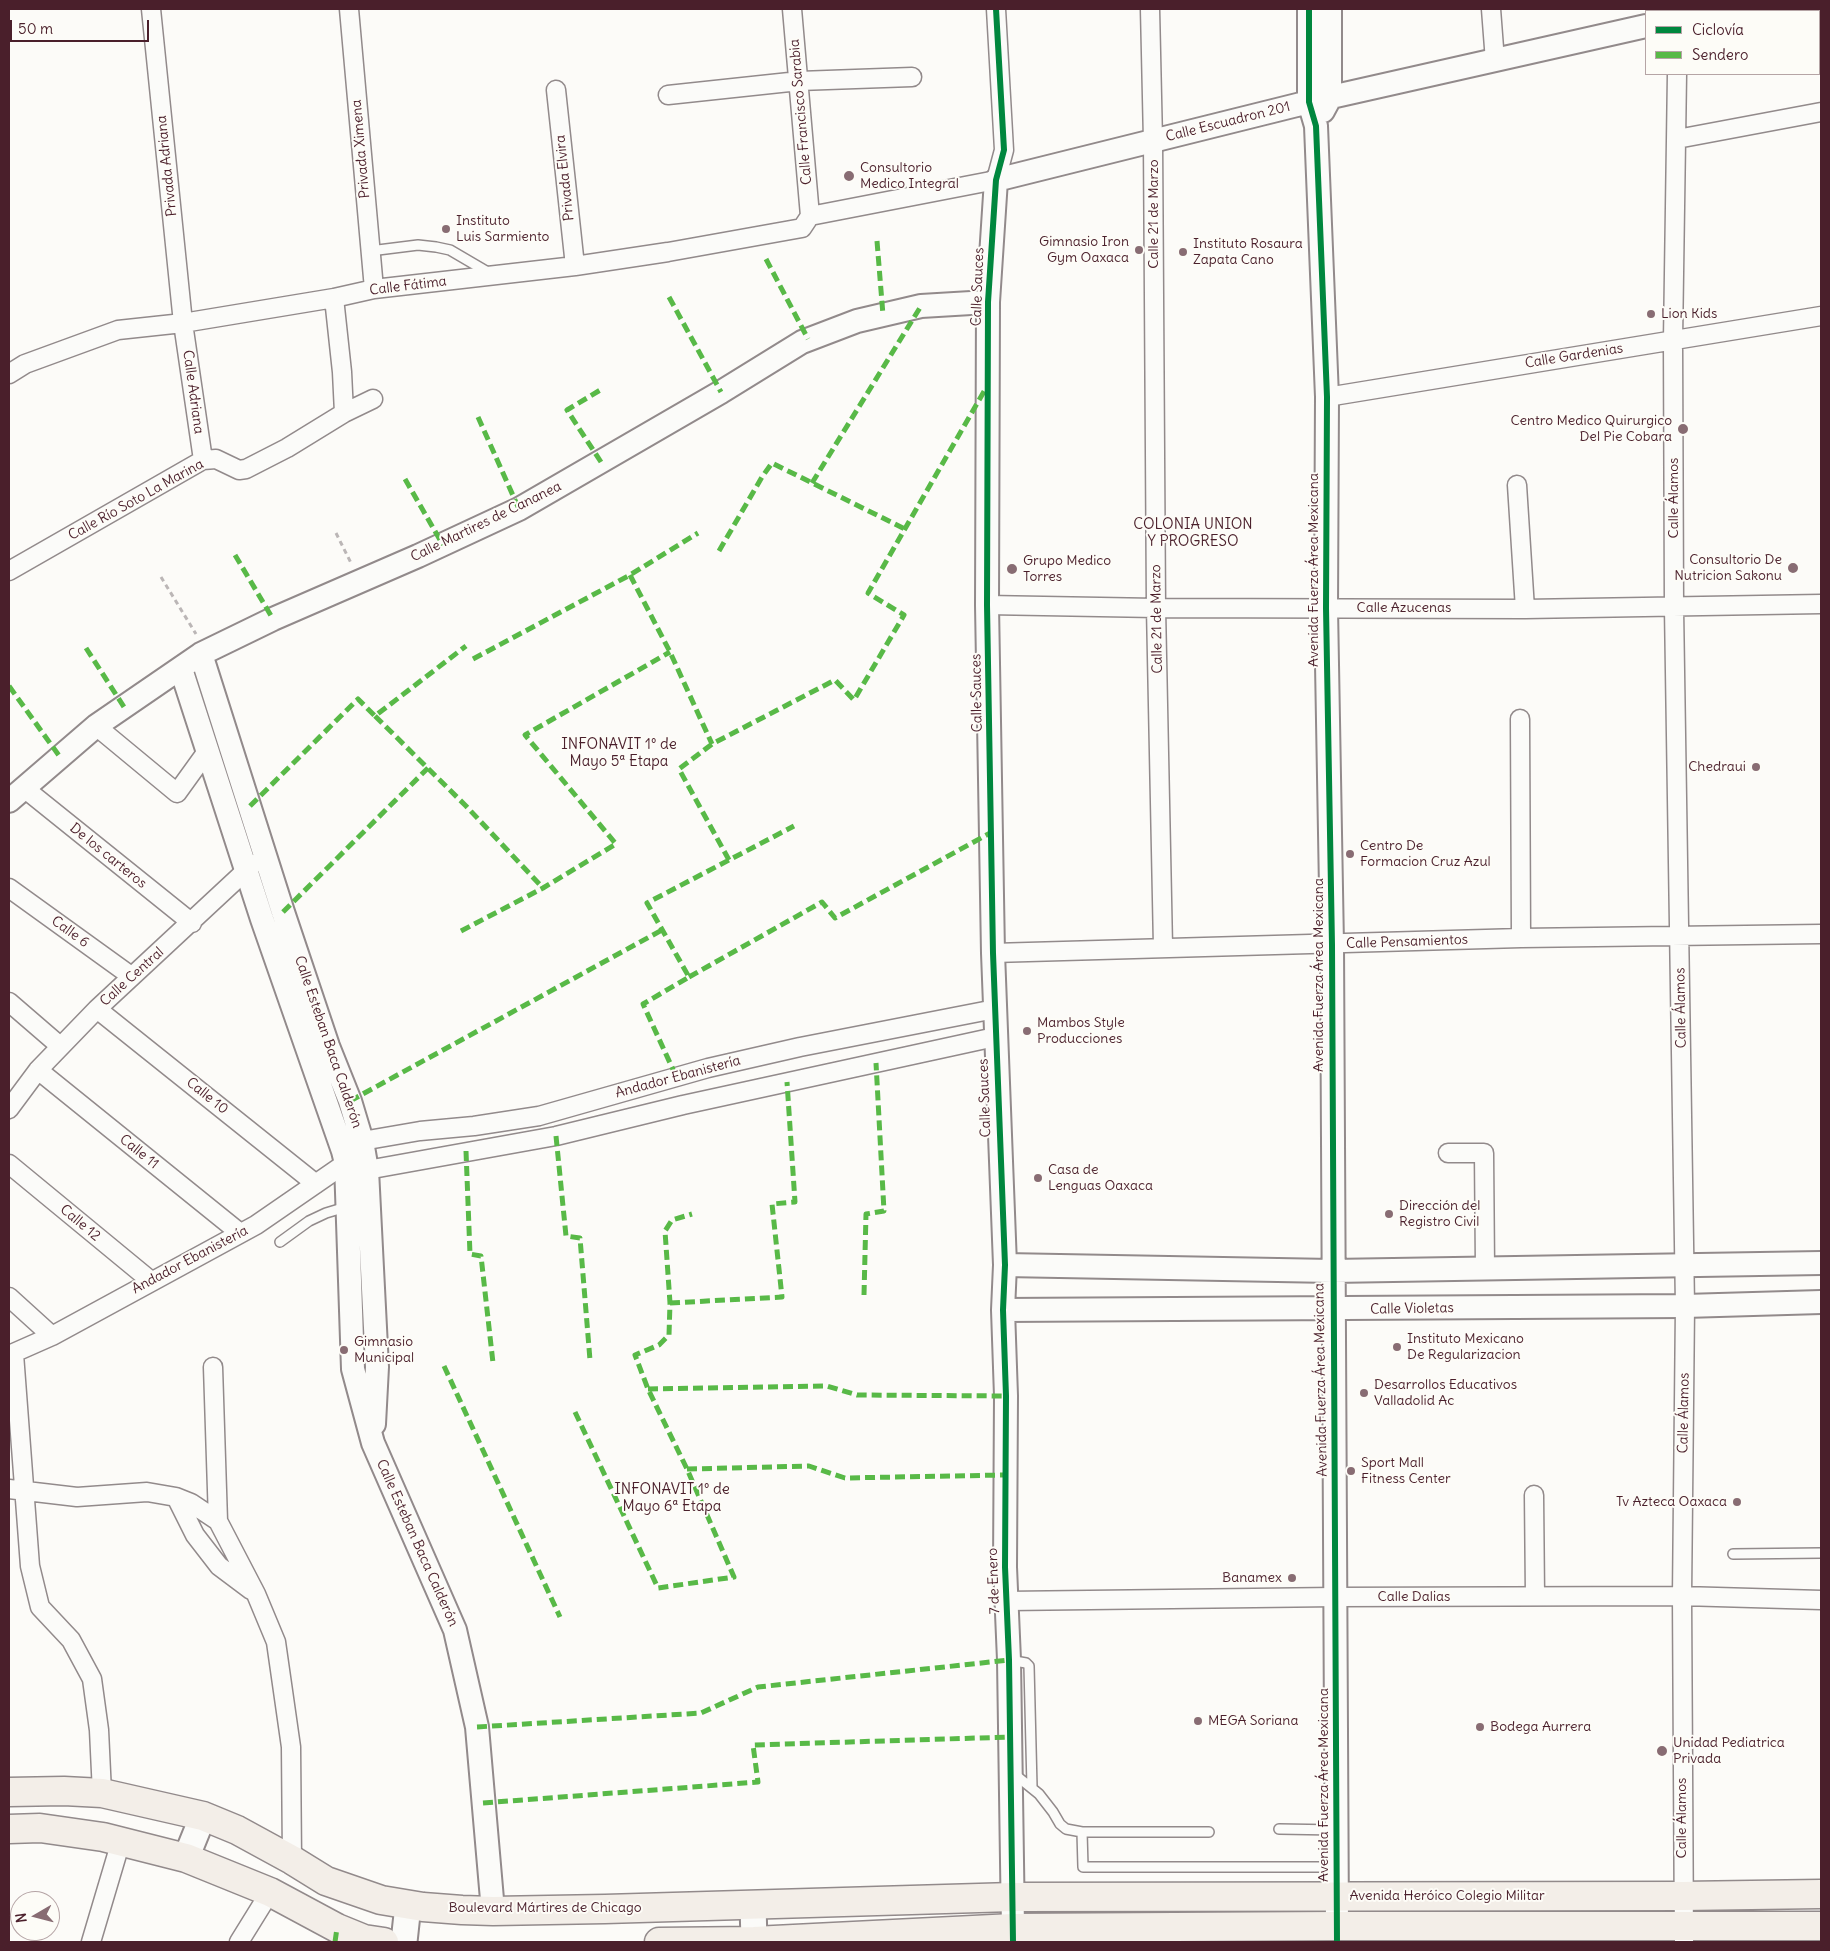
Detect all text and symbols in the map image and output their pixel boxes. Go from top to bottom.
scale bar [12,10,151,42]
legend [1645,10,1820,75]
text: 50 m [18,19,53,38]
text: Ciclovía [1692,20,1744,39]
street label: Calle Francisco Sarabia [786,38,816,186]
text: Sendero [1692,45,1748,64]
street label: Calle Escuadron 201 [1164,98,1292,146]
street label: Privada Ximena [348,99,374,199]
street label: Privada Adriana [153,115,181,217]
street label: Privada Elvira [552,134,578,222]
street label: Calle 21 de Marzo [1146,159,1162,269]
place label: Consultorio Medico Integral [860,160,959,192]
marker: Consultorio Medico Integral [842,169,856,183]
place label: Instituto Luis Sarmiento [456,213,549,246]
marker: Instituto Luis Sarmiento [440,223,452,235]
place label: Gimnasio Iron Gym Oaxaca [1039,234,1129,266]
place label: Instituto Rosaura Zapata Cano [1193,236,1303,268]
marker: Gimnasio Iron Gym Oaxaca [1133,244,1145,256]
marker: Instituto Rosaura Zapata Cano [1177,246,1189,258]
street label: Calle Sauces [968,247,988,327]
street label: Calle Fátima [368,273,448,299]
place label: Lion Kids [1661,306,1717,322]
marker: Lion Kids [1645,308,1657,320]
street label: Calle Gardenias [1524,340,1624,372]
street label: Calle Adriana [179,349,207,435]
place label: Centro Medico Quirurgico Del Pie Cobara [1511,413,1672,446]
marker: Centro Medico Quirurgico Del Pie Cobara [1676,422,1690,436]
street label: Calle Río Soto La Marina [65,456,207,544]
street label: Calle Álamos [1666,458,1682,538]
street label: Avenida Fuerza Área Mexicana [1306,473,1322,667]
street label: Calle Martires de Cananea [408,478,564,566]
district label: COLONIA UNION Y PROGRESO [1125,516,1261,551]
place label: Consultorio De Nutricion Sakonu [1674,552,1782,584]
place label: Grupo Medico Torres [1023,553,1111,586]
marker: Consultorio De Nutricion Sakonu [1786,561,1800,575]
marker: Grupo Medico Torres [1005,562,1019,576]
street label: Calle 21 de Marzo [1148,564,1166,674]
street label: Calle Azucenas [1357,600,1451,616]
street label: Calle Sauces [968,653,986,733]
district label: INFONAVIT 1º de Mayo 5ª Etapa [561,736,677,771]
place label: Chedraui [1688,759,1746,775]
marker: Chedraui [1750,761,1762,773]
street label: De los carteros [66,820,150,892]
place label: Centro De Formacion Cruz Azul [1360,838,1491,870]
marker: Centro De Formacion Cruz Azul [1344,848,1356,860]
street label: Avenida Fuerza Área Mexicana [1311,878,1327,1072]
street label: Calle 6 [48,913,92,951]
street label: Calle Pensamientos [1346,931,1468,953]
street label: Calle Central [97,944,167,1010]
street label: Calle Esteban Baca Calderón [291,954,365,1130]
street label: Calle Álamos [1672,967,1690,1049]
place label: Mambos Style Producciones [1037,1015,1125,1048]
marker: Mambos Style Producciones [1021,1025,1033,1037]
street label: Andador Ebanistería [614,1052,742,1102]
street label: Calle Sauces [975,1058,995,1138]
street label: Calle 10 [183,1074,231,1118]
street label: Calle 11 [116,1131,162,1173]
place label: Casa de Lenguas Oaxaca [1048,1162,1153,1194]
marker: Casa de Lenguas Oaxaca [1032,1172,1044,1184]
place label: Dirección del Registro Civil [1399,1198,1480,1230]
street label: Calle 12 [56,1201,104,1245]
marker: Dirección del Registro Civil [1383,1208,1395,1220]
street label: Andador Ebanistería [129,1222,251,1298]
street label: Avenida Fuerza Área Mexicana [1311,1283,1331,1477]
street label: Calle Violetas [1370,1300,1454,1318]
place label: Instituto Mexicano De Regularizacion [1407,1331,1524,1364]
place label: Gimnasio Municipal [354,1334,414,1366]
marker: Instituto Mexicano De Regularizacion [1391,1341,1403,1353]
marker: Gimnasio Municipal [338,1344,350,1356]
street label: Calle Álamos [1675,1372,1693,1454]
place label: Desarrollos Educativos Valladolid Ac [1374,1377,1517,1410]
marker: Desarrollos Educativos Valladolid Ac [1358,1387,1370,1399]
place label: Sport Mall Fitness Center [1361,1455,1451,1488]
street label: Calle Esteban Baca Calderón [373,1457,461,1629]
marker: Sport Mall Fitness Center [1345,1465,1357,1477]
district label: INFONAVIT 1º de Mayo 6ª Etapa [614,1481,730,1516]
place label: Tv Azteca Oaxaca [1616,1494,1727,1510]
marker: Tv Azteca Oaxaca [1731,1496,1743,1508]
street label: 7 de Enero [984,1547,1004,1615]
place label: Banamex [1222,1570,1282,1586]
marker: Banamex [1286,1572,1298,1584]
street label: Calle Dalias [1378,1589,1450,1605]
street label: Avenida Fuerza Área Mexicana [1316,1688,1332,1882]
place label: MEGA Soriana [1208,1713,1298,1729]
marker: MEGA Soriana [1192,1715,1204,1727]
place label: Bodega Aurrera [1490,1719,1591,1735]
marker: Bodega Aurrera [1474,1721,1486,1733]
place label: Unidad Pediatrica Privada [1673,1735,1785,1768]
marker: Unidad Pediatrica Privada [1655,1744,1669,1758]
street label: Calle Álamos [1674,1778,1690,1858]
street label: Avenida Heróico Colegio Militar [1349,1888,1545,1904]
north arrow [10,1891,60,1941]
street label: Boulevard Mártires de Chicago [448,1900,642,1916]
text: N [12,1912,31,1924]

